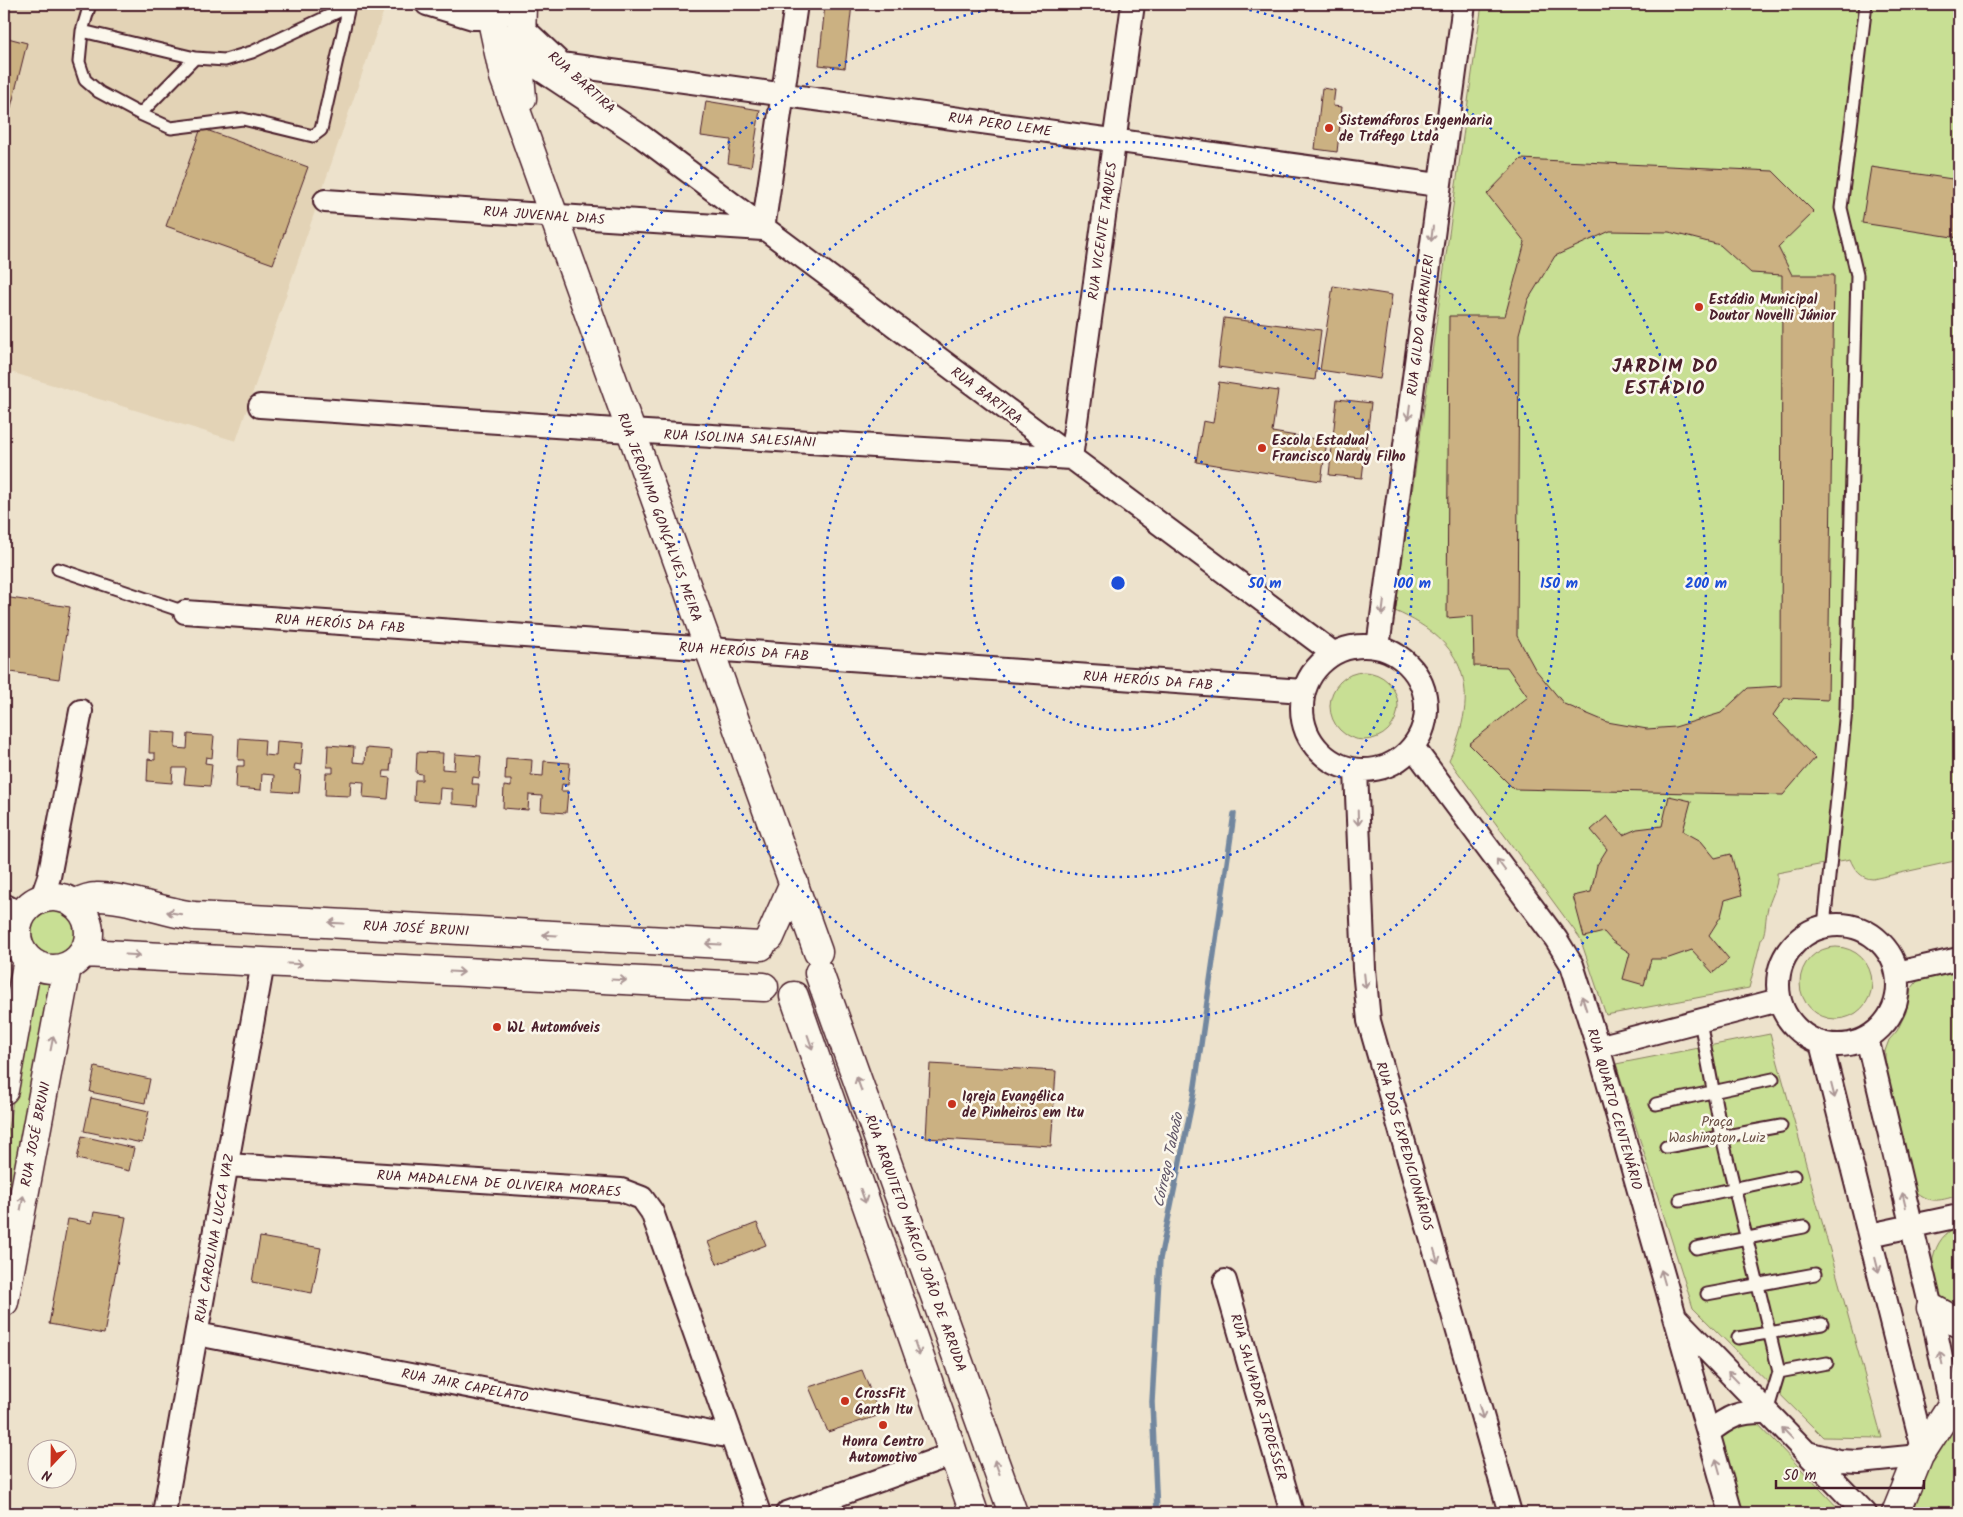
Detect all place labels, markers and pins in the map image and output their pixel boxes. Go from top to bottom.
place label: Sistemáforos Engenharia de Tráfego Ltda [1339,110,1492,148]
marker: Sistemáforos Engenharia de Tráfego Ltda [1323,122,1335,134]
place label: Estádio Municipal Doutor Novelli Júnior [1709,289,1836,327]
marker: Estádio Municipal Doutor Novelli Júnior [1693,301,1705,313]
place label: Escola Estadual Francisco Nardy Filho [1272,430,1406,468]
marker: Escola Estadual Francisco Nardy Filho [1256,442,1268,454]
centre of rings [1109,574,1127,592]
place label: WL Automóveis [507,1017,601,1039]
marker: WL Automóveis [491,1021,503,1033]
place label: Igreja Evangélica de Pinheiros em Itu [962,1086,1084,1124]
marker: Igreja Evangélica de Pinheiros em Itu [946,1098,958,1110]
place label: CrossFit Garth Itu [855,1383,913,1421]
marker: CrossFit Garth Itu [839,1395,851,1407]
marker: Honra Centro Automotivo [877,1419,889,1431]
place label: Honra Centro Automotivo [842,1431,925,1469]

